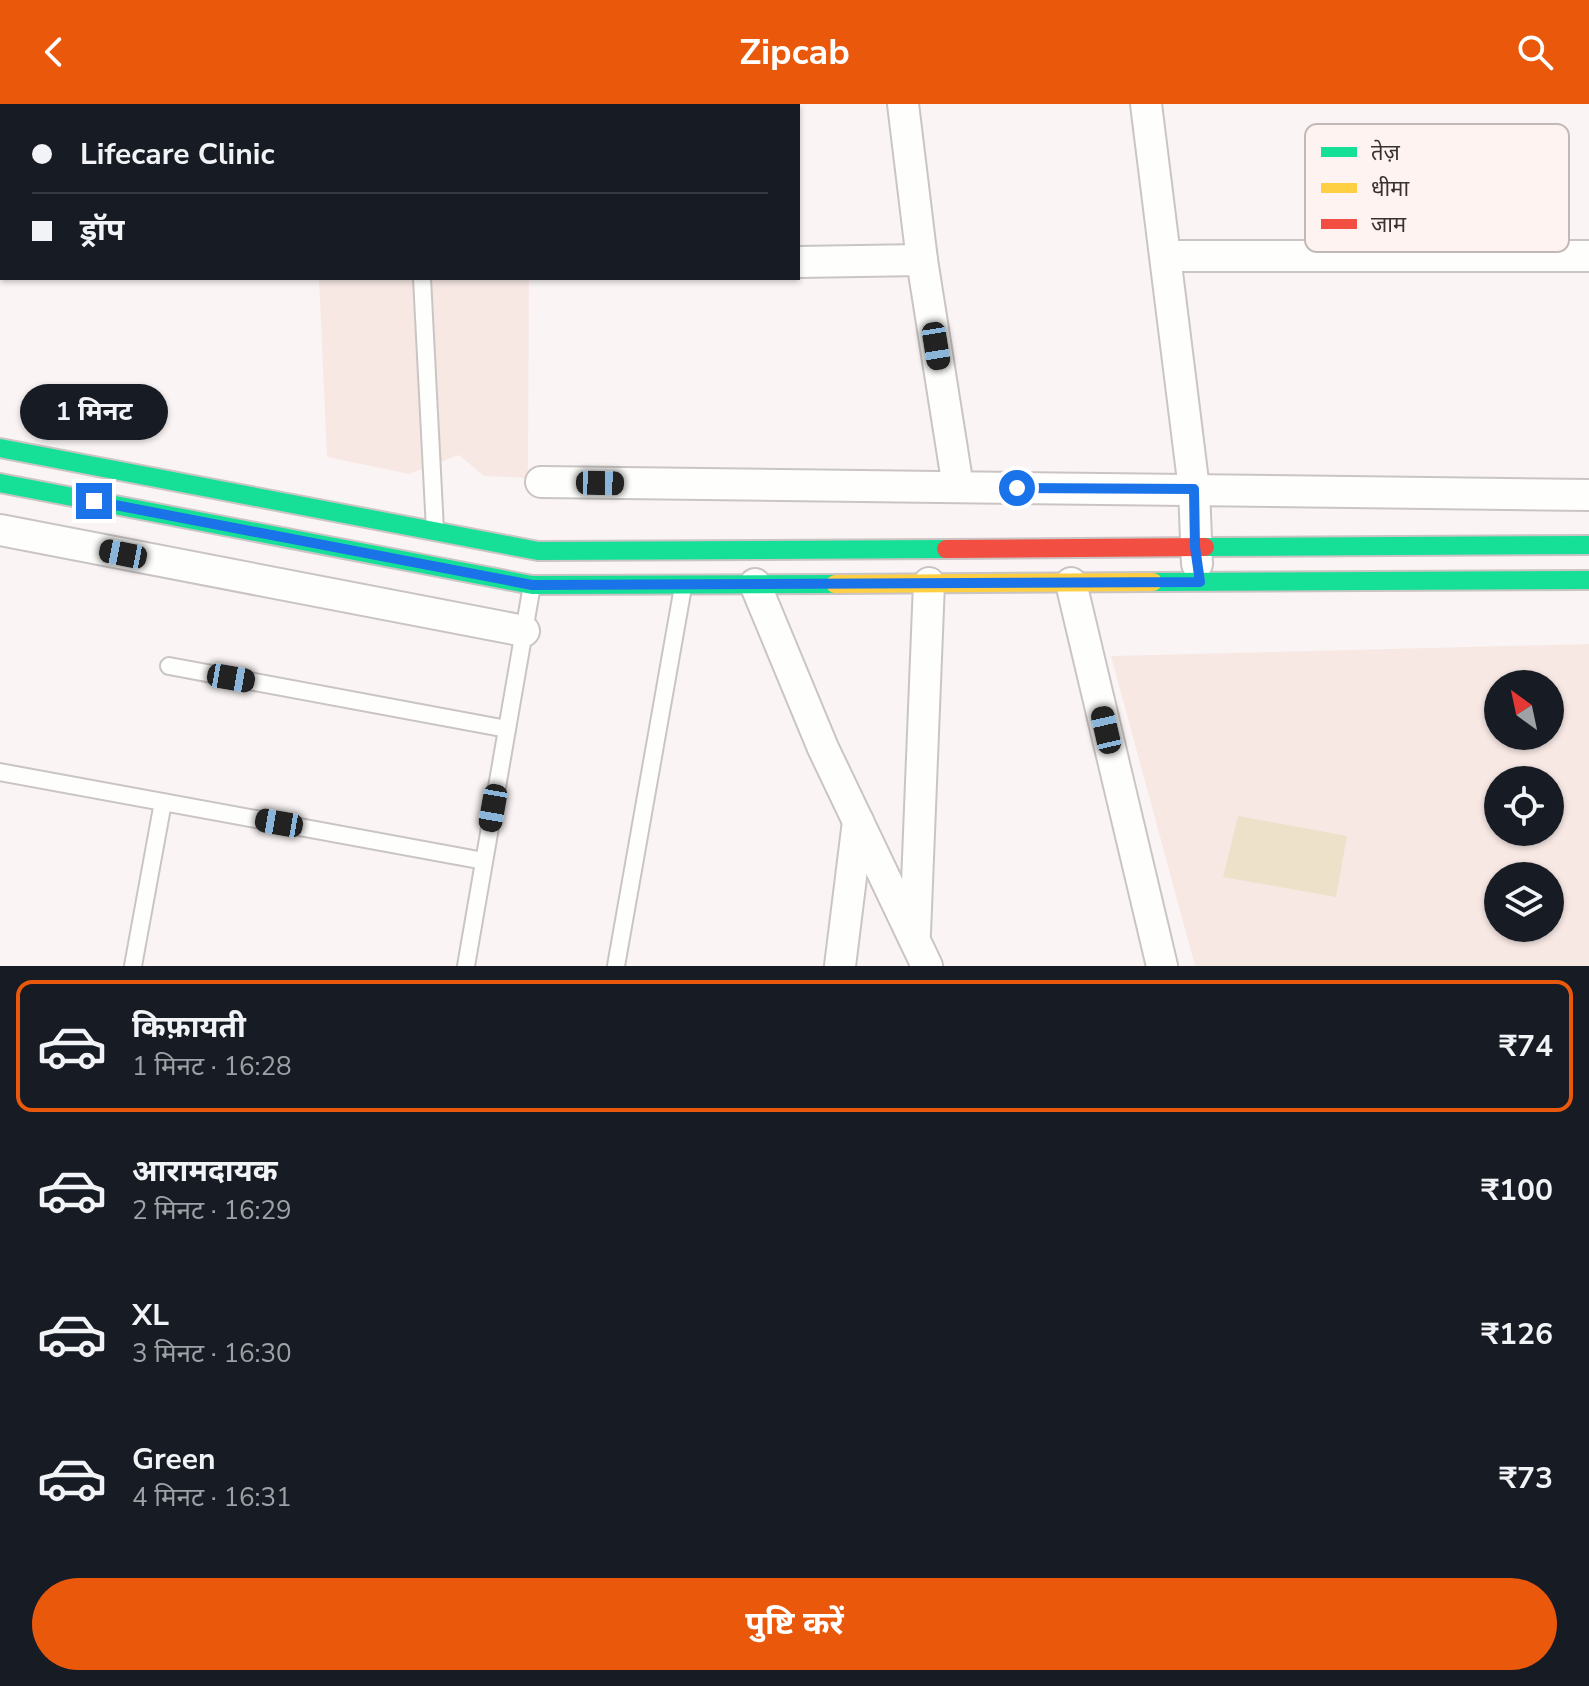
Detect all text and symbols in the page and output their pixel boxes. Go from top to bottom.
text: Zipcab [739,28,850,77]
icon: back [32,30,76,74]
icon: search [1513,30,1557,74]
legend [1305,124,1569,252]
text: Lifecare Clinic [80,134,275,175]
text: तेज़ [1371,138,1401,168]
text: धीमा [1371,174,1409,204]
text: ड्रॉप [80,210,124,251]
text: जाम [1371,210,1407,240]
car [920,320,952,372]
callout: 1 मिनट [20,385,168,441]
text: 1 मिनट [55,394,133,429]
route start [999,470,1035,506]
car [576,471,624,495]
route end [76,483,112,519]
car [97,538,149,570]
car [205,662,257,694]
north arrow [1484,670,1564,750]
map controls [1484,670,1564,942]
car [1089,704,1123,756]
button: locate [1484,766,1564,846]
car [477,782,509,834]
car [253,807,305,839]
button: layers [1484,862,1564,942]
text: किफ़ायती [132,1007,246,1048]
icon: car [36,1010,108,1082]
text: ₹74 [1499,1026,1553,1067]
text: 1 मिनट · 16:28 [132,1049,292,1084]
text: आरामदायक [132,1151,278,1192]
icon: car [36,1154,108,1226]
text: ₹100 [1481,1170,1553,1211]
text: 2 मिनट · 16:29 [132,1193,292,1228]
text: XL [132,1295,169,1336]
icon: car [36,1298,108,1370]
text: ₹126 [1481,1314,1553,1355]
text: 3 मिनट · 16:30 [132,1336,292,1371]
text: Green [132,1439,216,1480]
icon: car [36,1442,108,1514]
text: ₹73 [1499,1458,1553,1499]
text: 4 मिनट · 16:31 [132,1480,292,1515]
button: पुष्टि करें [32,1578,1557,1670]

